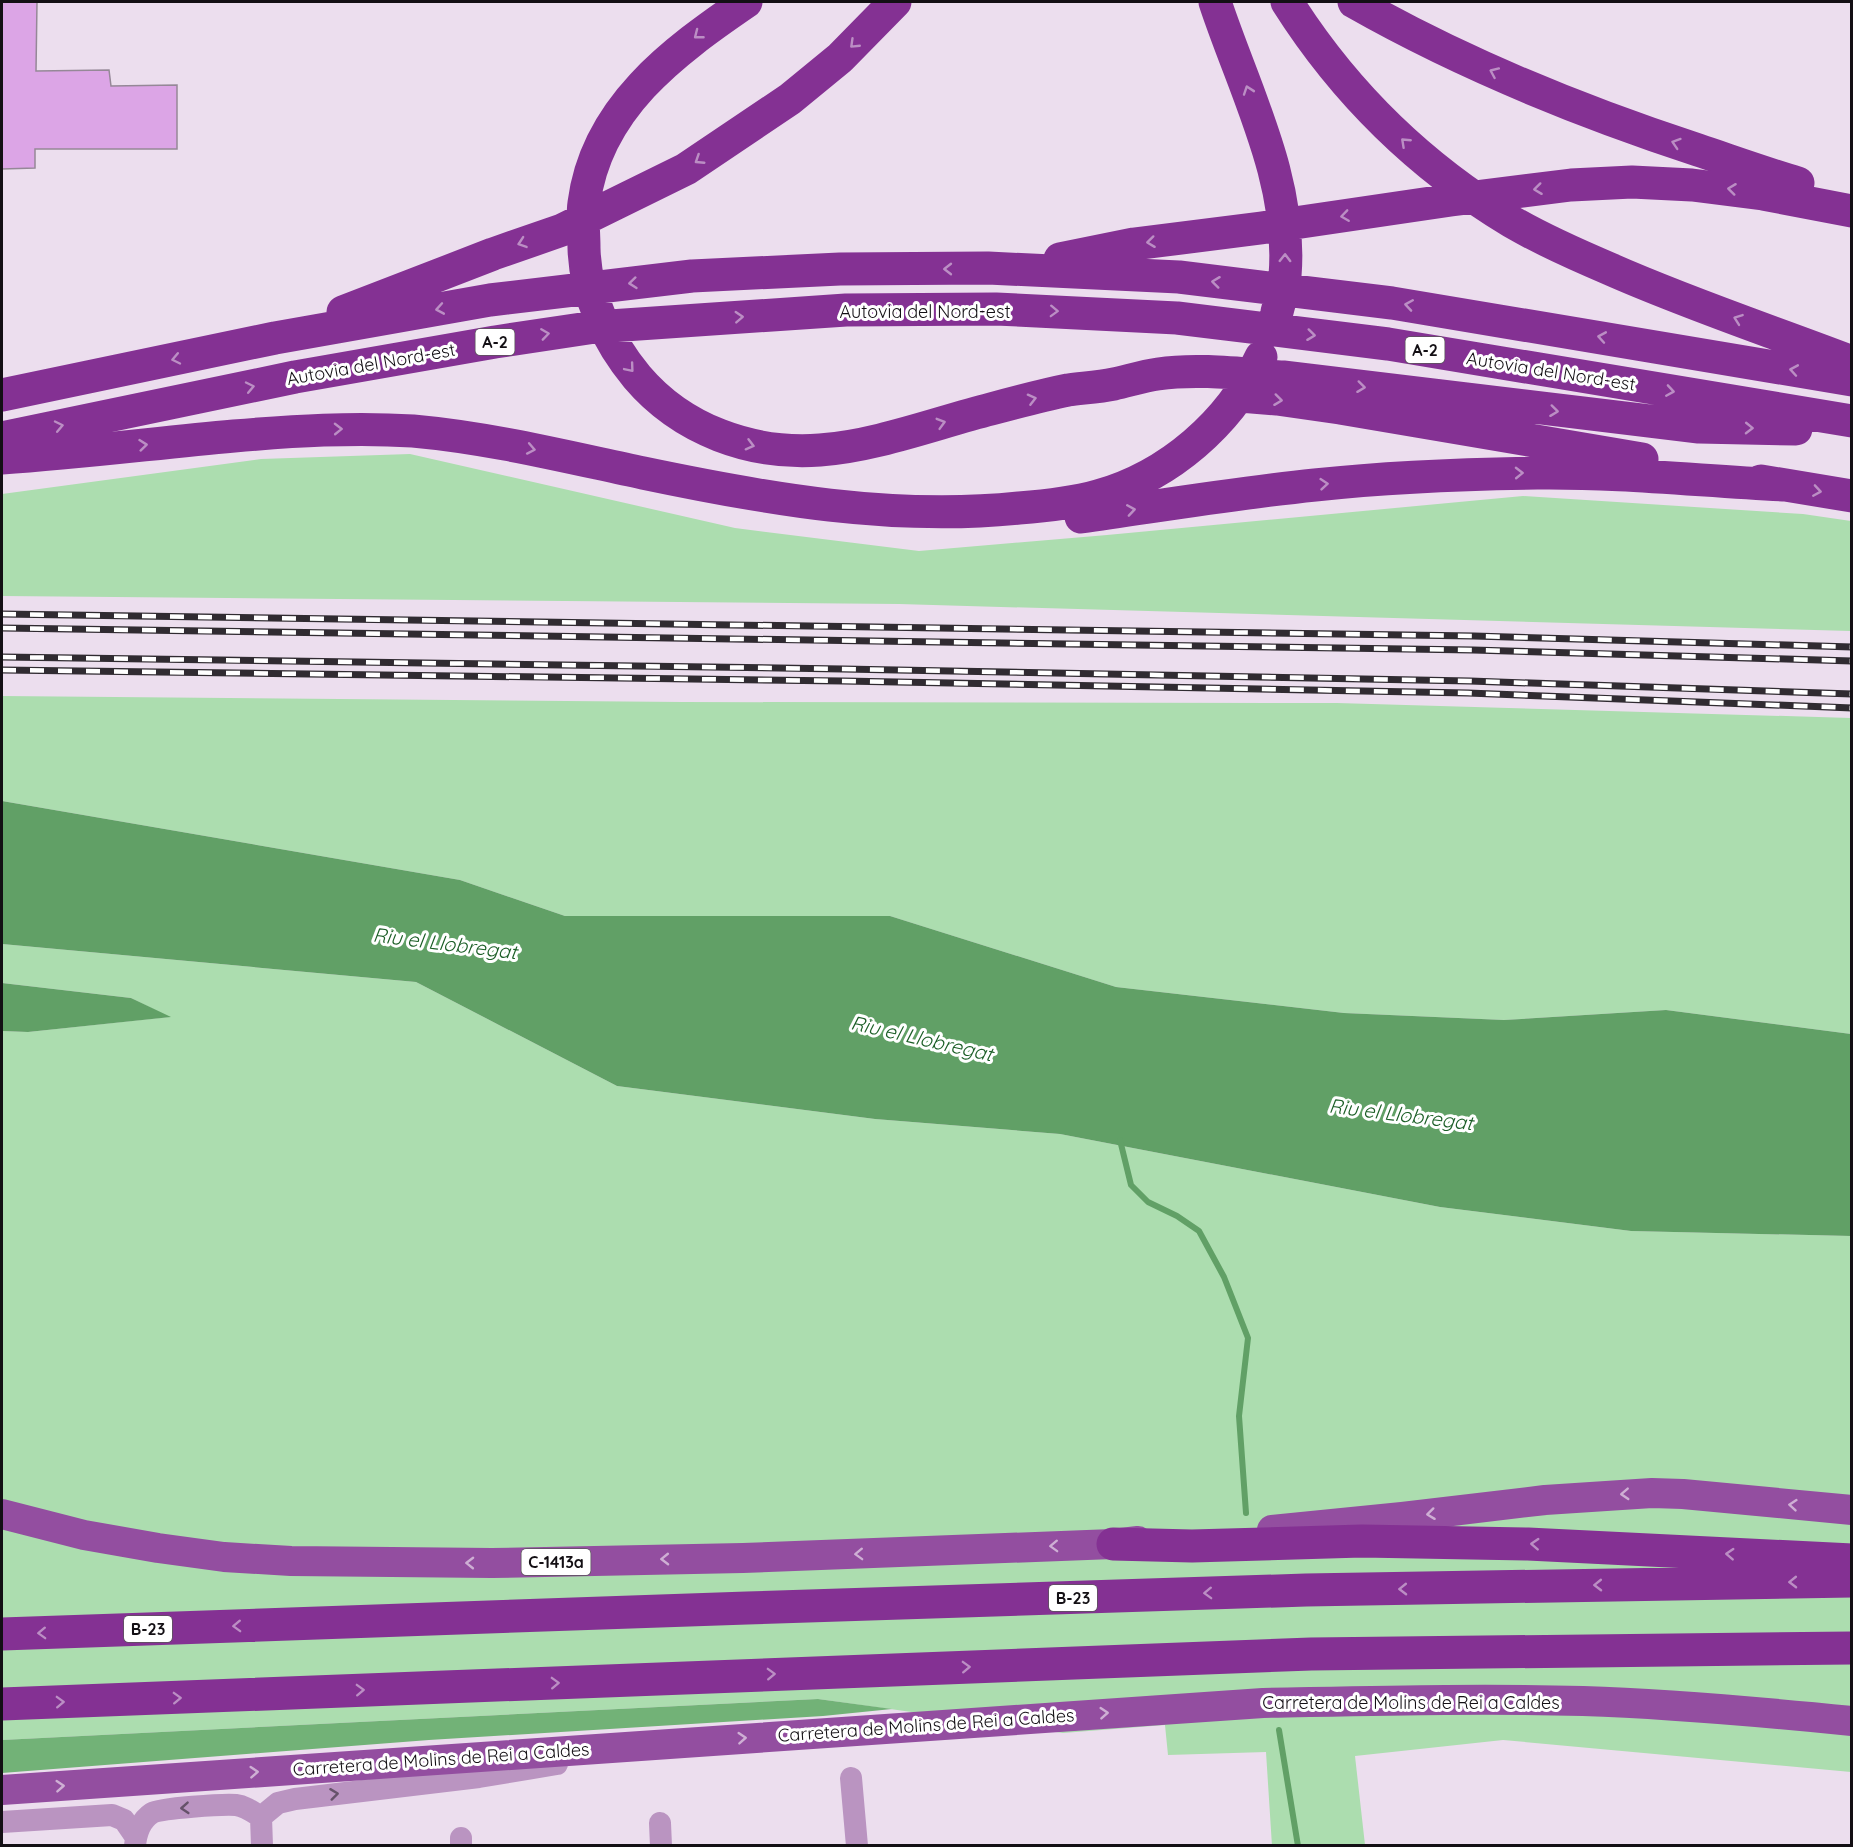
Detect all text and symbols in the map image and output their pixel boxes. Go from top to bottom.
one-way arrow [694,27,705,38]
one-way arrow [851,36,862,47]
one-way arrow [1490,67,1501,79]
one-way arrow [1242,85,1255,96]
one-way arrow [1401,138,1411,149]
one-way arrow [1671,138,1682,150]
one-way arrow [694,153,705,164]
one-way arrow [1533,182,1542,195]
one-way arrow [1727,184,1737,196]
one-way arrow [1340,209,1349,221]
one-way arrow [1147,235,1156,248]
one-way arrow [518,236,528,249]
one-way arrow [1279,253,1291,262]
one-way arrow [944,263,953,275]
one-way arrow [629,276,638,288]
one-way arrow [1211,276,1220,288]
street label: Autovia del Nord-est [840,300,1010,323]
one-way arrow [1405,300,1414,312]
one-way arrow [436,302,446,315]
one-way arrow [1050,305,1059,318]
one-way arrow [735,310,744,323]
one-way arrow [1733,314,1743,327]
one-way arrow [1306,328,1316,340]
road number: A-2 [476,329,514,355]
one-way arrow [541,329,550,341]
one-way arrow [1597,332,1606,344]
road number: A-2 [1406,337,1444,363]
street label: Autovia del Nord-est [285,338,457,390]
street label: Autovia del Nord-est [1465,346,1637,396]
one-way arrow [172,352,182,365]
one-way arrow [623,362,634,373]
one-way arrow [1789,364,1799,377]
one-way arrow [1356,380,1366,392]
one-way arrow [245,381,255,394]
one-way arrow [1664,384,1674,397]
one-way arrow [1027,393,1037,406]
one-way arrow [1274,393,1283,405]
one-way arrow [1550,404,1559,416]
one-way arrow [935,418,946,430]
one-way arrow [53,420,63,433]
one-way arrow [1744,422,1753,434]
one-way arrow [333,423,342,436]
one-way arrow [745,437,755,450]
one-way arrow [139,439,148,452]
one-way arrow [526,441,536,454]
one-way arrow [1514,467,1523,480]
one-way arrow [1320,478,1329,491]
one-way arrow [1812,484,1822,496]
one-way arrow [1126,504,1136,516]
water label: Riu el Llobregat [372,922,521,965]
water label: Riu el Llobregat [849,1010,998,1067]
water label: Riu el Llobregat [1328,1093,1477,1136]
one-way arrow [1620,1488,1629,1501]
one-way arrow [1789,1499,1798,1512]
one-way arrow [1426,1507,1435,1520]
one-way arrow [1531,1538,1540,1551]
one-way arrow [1050,1540,1059,1553]
one-way arrow [855,1547,864,1560]
one-way arrow [1726,1547,1735,1560]
road number: C-1413a [522,1549,590,1575]
one-way arrow [660,1553,669,1566]
one-way arrow [465,1556,474,1569]
one-way arrow [1789,1576,1798,1588]
one-way arrow [1594,1579,1603,1592]
one-way arrow [1399,1583,1408,1595]
road number: B-23 [1049,1585,1097,1611]
one-way arrow [1204,1587,1213,1600]
road number: B-23 [124,1616,172,1642]
one-way arrow [232,1620,241,1633]
one-way arrow [37,1627,46,1639]
one-way arrow [962,1661,971,1674]
one-way arrow [767,1668,776,1681]
one-way arrow [551,1676,560,1689]
one-way arrow [356,1684,365,1697]
one-way arrow [172,1691,181,1704]
street label: Carretera de Molins de Rei a Caldes [1262,1691,1560,1714]
one-way arrow [55,1696,64,1709]
street label: Carretera de Molins de Rei a Caldes [777,1703,1075,1747]
one-way arrow [1100,1707,1109,1720]
one-way arrow [738,1732,747,1745]
street label: Carretera de Molins de Rei a Caldes [292,1737,590,1781]
one-way arrow [250,1766,259,1779]
one-way arrow [55,1780,64,1793]
one-way arrow [330,1788,339,1801]
one-way arrow [180,1801,189,1814]

